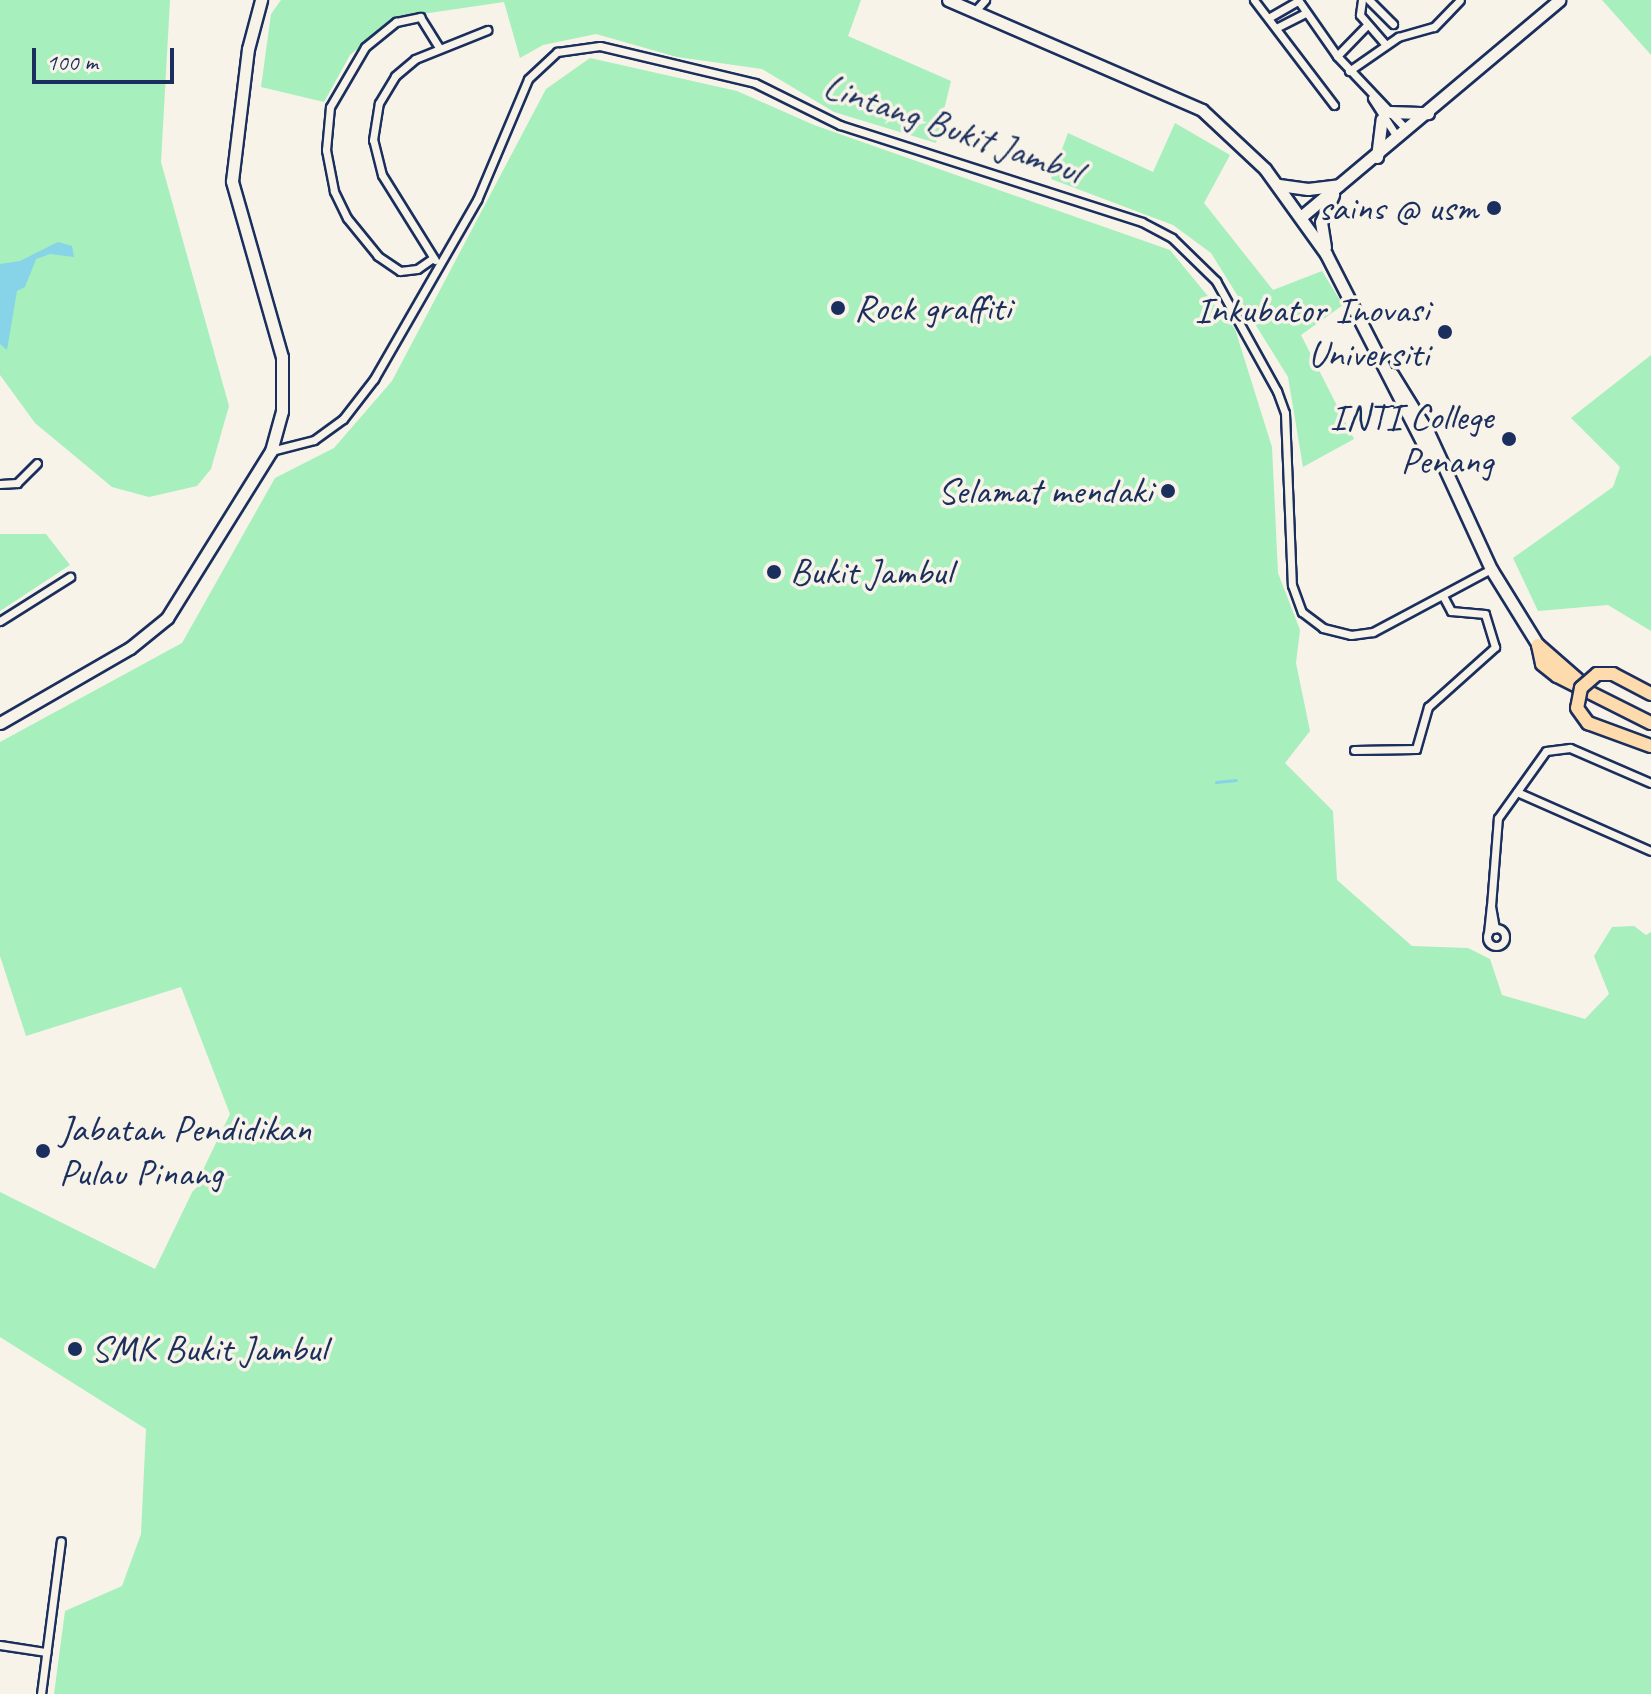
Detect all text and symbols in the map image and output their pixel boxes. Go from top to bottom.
scale bar [36,32,178,82]
text: 100 m [46,47,98,77]
street label: Lintang Bukit Jambul [817,62,1089,194]
place label: sains @ usm [1318,185,1478,231]
marker: sains @ usm [1485,199,1503,217]
place label: Rock graffiti [854,285,1012,331]
place label: Inkubator Inovasi Universiti [1195,287,1429,376]
marker: Rock graffiti [829,299,847,317]
marker: Inkubator Inovasi Universiti [1436,323,1454,341]
place label: INTI College Penang [1330,394,1493,484]
marker: INTI College Penang [1500,430,1518,448]
place label: Selamat mendaki [937,468,1152,514]
marker: Selamat mendaki [1159,482,1177,500]
place label: Bukit Jambul [790,549,953,595]
marker: Bukit Jambul [765,563,783,581]
place label: Jabatan Pendidikan Pulau Pinang [59,1106,311,1196]
marker: Jabatan Pendidikan Pulau Pinang [34,1142,52,1160]
place label: SMK Bukit Jambul [91,1326,328,1372]
marker: SMK Bukit Jambul [66,1340,84,1358]

